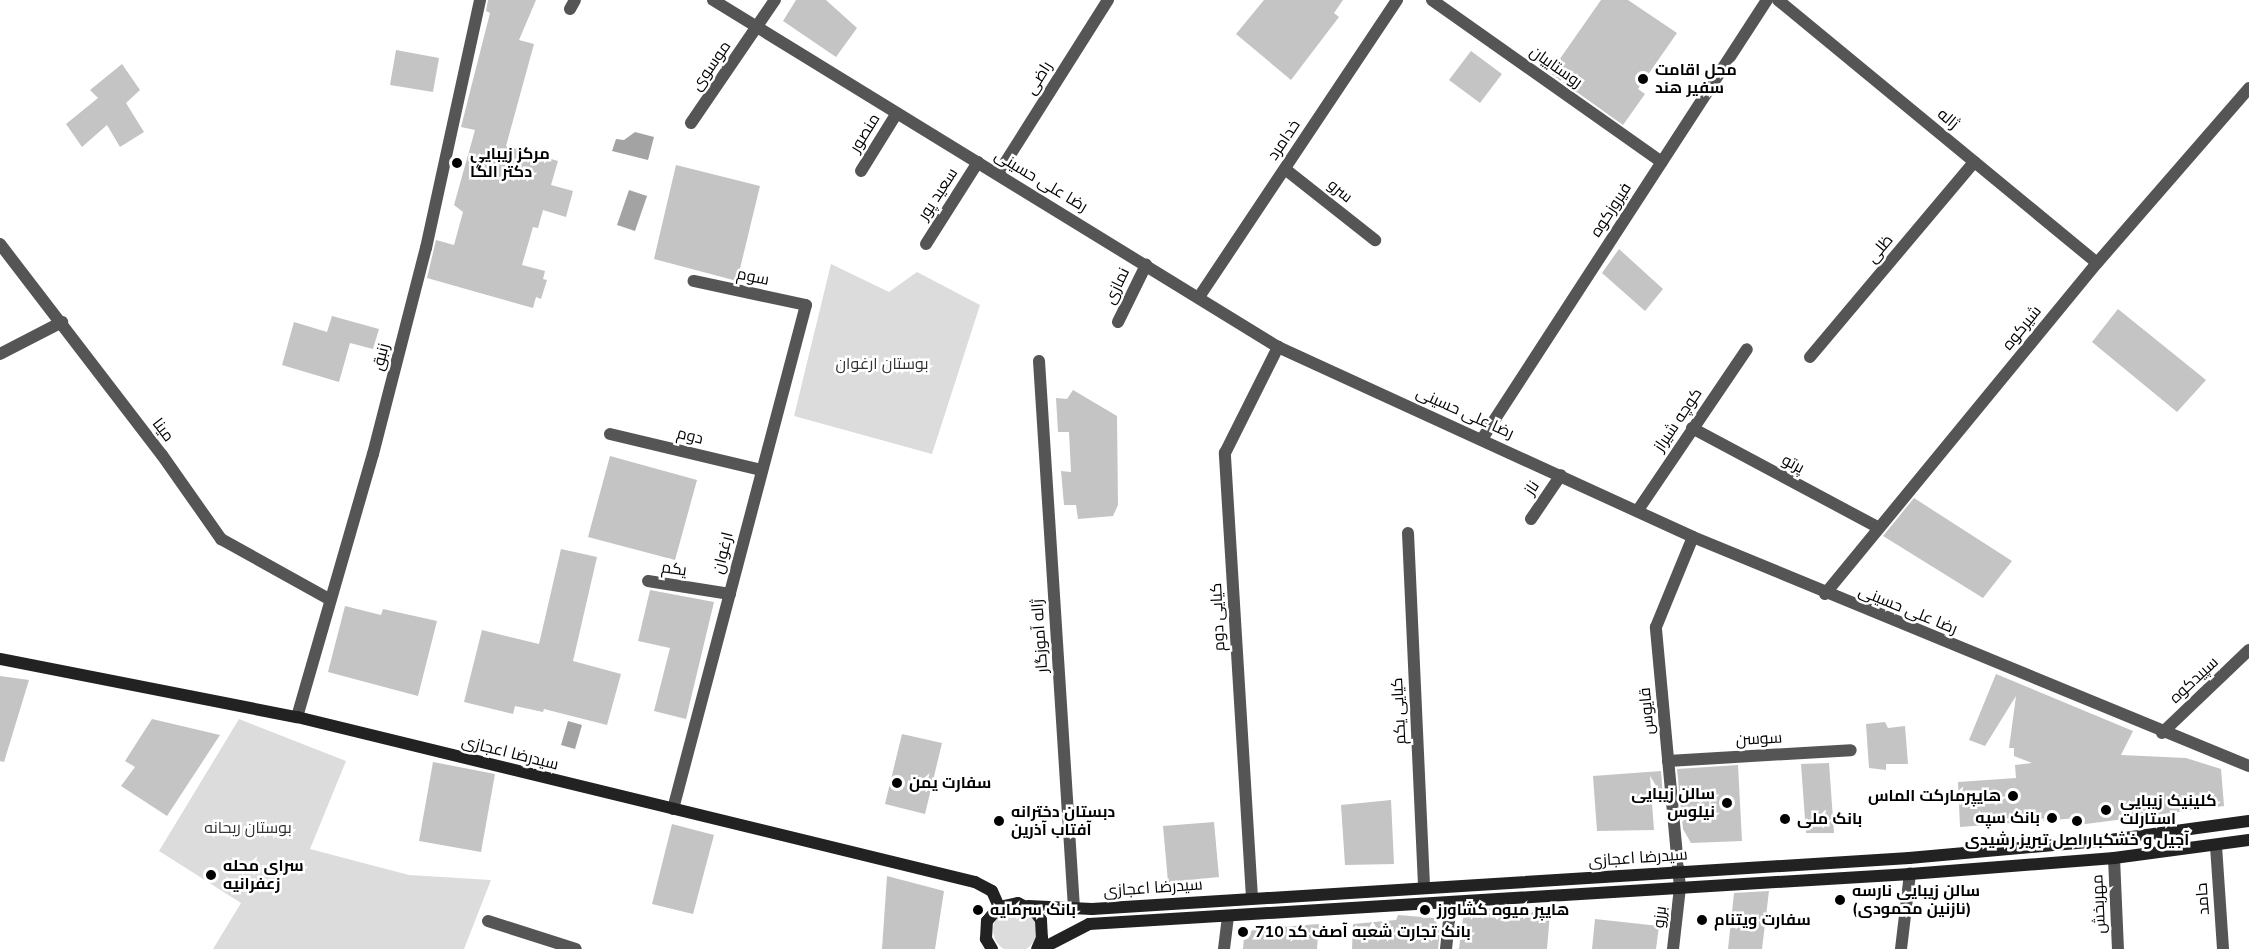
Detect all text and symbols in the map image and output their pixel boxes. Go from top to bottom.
street label: موسوی [687,37,735,95]
street label: روستاییان [1526,42,1586,92]
street label: راضی [1021,58,1057,98]
place label: محل اقامت سفیر هند [1655,60,1737,98]
marker: محل اقامت سفیر هند [1636,72,1650,86]
street label: ژاله [1933,105,1963,133]
street label: منصور [846,110,884,156]
street label: خدامرد [1264,116,1304,164]
place label: مرکز زیبایی دکتر الگا [470,144,550,182]
street label: رضا علی حسینی [991,146,1091,216]
marker: مرکز زیبایی دکتر الگا [448,154,466,172]
street label: سعید پور [914,164,962,224]
street label: سرو [1324,175,1356,207]
street label: فیروزکوه [1586,179,1636,241]
street label: ظلی [1863,231,1897,267]
street label: سوم [735,264,771,290]
street label: نمازی [1100,265,1134,307]
street label: شیرکوه [1998,302,2046,354]
street label: زنبق [368,341,394,373]
park label: بوستان ارغوان [835,354,929,374]
street label: رضا علی حسینی [1413,383,1517,443]
street label: کوچه شیراز [1650,384,1706,456]
street label: مینا [148,414,178,446]
street label: دوم [675,423,705,449]
street label: پرتو [1779,450,1807,478]
street label: ناز [1520,477,1544,499]
street label: ارغوان [709,530,737,576]
street label: یکم [660,558,688,580]
street label: رضا علی حسینی [1856,581,1960,639]
street label: کیایی دوم [1207,582,1229,652]
street label: ژاله آموزگار [1028,598,1052,674]
street label: سپیدکوه [2166,653,2222,707]
street label: کیایی یکم [1388,677,1410,745]
street label: قایوس [1635,687,1659,735]
street label: سوسن [1735,728,1783,750]
street label: سیدرضا اعجازی [459,732,561,774]
place label: سفارت یمن [909,773,991,793]
marker: سفارت یمن [890,776,904,790]
place label: سالن زیبایی نیلوس [1631,784,1715,822]
place label: هایپرمارکت الماس [1868,786,2001,806]
marker: هایپرمارکت الماس [2006,789,2020,803]
place label: کلینیک زیبایی استارلت [2120,791,2216,829]
marker: سالن زیبایی نیلوس [1720,796,1734,810]
marker: کلینیک زیبایی استارلت [2097,801,2115,819]
place label: دبستان دخترانه آفتاب آذرین [1011,802,1115,840]
place label: بانک سپه [1975,808,2040,828]
place label: بانک ملی [1797,809,1862,829]
marker: بانک سپه [2045,811,2059,825]
marker: بانک ملی [1778,812,1792,826]
marker: دبستان دخترانه آفتاب آذرین [992,814,1006,828]
marker: آجیل و خشکبار اصل تبریز رشیدی [2070,814,2084,828]
park label: بوستان ریحانه [204,818,292,838]
place label: آجیل و خشکبار اصل تبریز رشیدی [1965,830,2189,850]
street label: سیدرضا اعجازی [1588,845,1688,871]
place label: سرای محله زعفرانیه [223,856,304,894]
marker: سرای محله زعفرانیه [204,868,218,882]
street label: مهربخش [2088,874,2110,934]
street label: سیدرضا اعجازی [1103,875,1203,901]
place label: سالن زیبایی نارسه (نازنین محمودی) [1852,881,1980,919]
street label: حامد [2192,882,2214,916]
marker: سالن زیبایی نارسه (نازنین محمودی) [1833,893,1847,907]
place label: بانک سرمایه [990,900,1076,920]
place label: هایپر میوه کشاورز [1437,900,1569,920]
marker: بانک سرمایه [971,903,985,917]
marker: هایپر میوه کشاورز [1418,903,1432,917]
street label: برزو [1649,905,1671,929]
place label: سفارت ویتنام [1714,910,1811,930]
marker: سفارت ویتنام [1695,913,1709,927]
place label: بانک تجارت شعبه آصف کد 710 [1255,922,1471,942]
marker: بانک تجارت شعبه آصف کد 710 [1236,925,1250,939]

